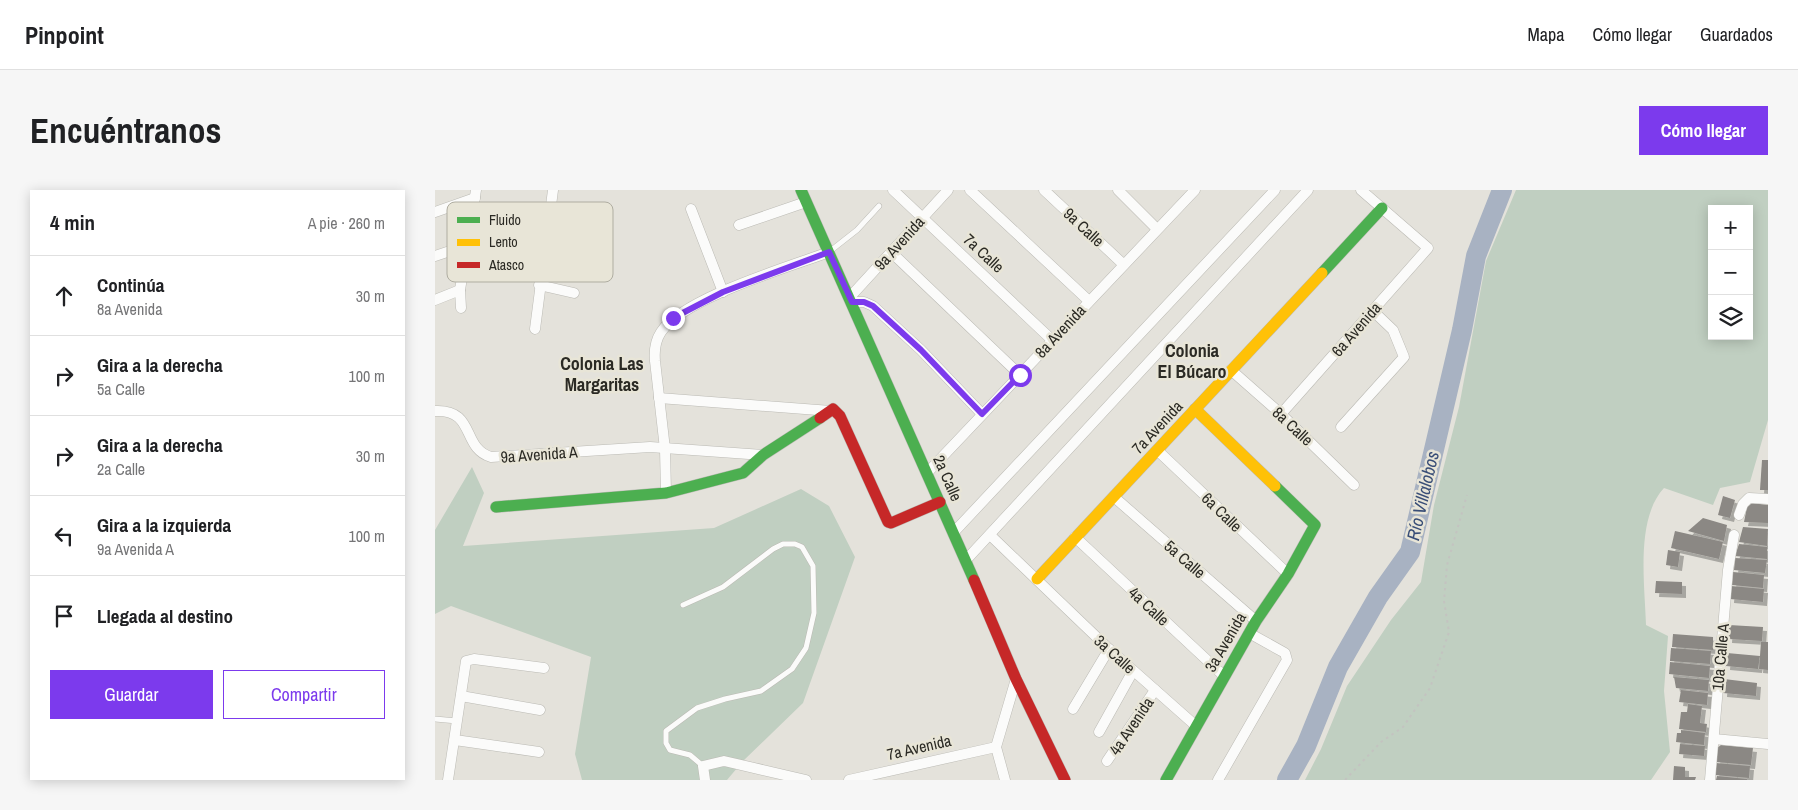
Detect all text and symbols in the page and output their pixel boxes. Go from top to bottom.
text: Pinpoint [25,19,104,51]
text: Mapa [1527,22,1564,47]
text: Cómo llegar [1592,22,1672,47]
text: Guardados [1700,22,1773,47]
button: Cómo llegar [1639,106,1768,155]
text: Encuéntranos [30,107,221,154]
legend [447,202,613,282]
street label: 9a Calle [1059,203,1109,251]
map controls [1708,205,1753,340]
button: + [1708,205,1753,250]
text: 4 min [50,208,95,237]
text: Fluido [489,211,521,229]
street label: 9a Avenida [869,211,930,275]
text: A pie · 260 m [308,212,385,234]
street label: 7a Calle [959,229,1009,277]
text: Lento [489,233,518,251]
button: − [1708,250,1753,295]
text: Atasco [488,256,524,274]
text: Continúa [97,272,165,298]
icon: ahead [50,282,78,310]
text: 30 m [356,285,385,307]
button: layers [1708,295,1753,340]
street label: 6a Avenida [1326,297,1386,361]
text: 8a Avenida [97,298,162,320]
street label: 8a Avenida [1030,299,1091,362]
route end [662,307,685,330]
district label: Colonia El Búcaro [1158,338,1226,384]
district label: Colonia Las Margaritas [560,351,644,397]
text: Gira a la derecha [97,352,223,378]
icon: right [50,362,78,390]
route start [1009,364,1032,387]
text: 100 m [349,365,385,387]
text: 5a Calle [97,378,145,400]
street label: 7a Avenida [1127,395,1188,458]
street label: 8a Calle [1268,402,1318,450]
text: Gira a la derecha [97,432,223,458]
street label: 9a Avenida A [500,440,578,468]
icon: right [50,442,78,470]
text: 30 m [356,445,385,467]
water label: Río Villalobos [1400,449,1445,543]
street label: 2a Calle [928,452,968,504]
text: 2a Calle [97,458,145,480]
street label: 6a Calle [1197,487,1247,537]
text: Gira a la izquierda [97,512,231,538]
icon: left [50,522,78,550]
text: 100 m [349,525,385,547]
street label: 5a Calle [1160,535,1210,583]
text: 9a Avenida A [97,538,174,560]
street label: 4a Calle [1124,582,1174,630]
icon: arrive [50,602,78,630]
text: Llegada al destino [97,603,233,629]
street label: 3a Avenida [1199,608,1251,676]
street label: 10a Calle A [1706,622,1734,691]
street label: 3a Calle [1090,630,1140,678]
button: Guardar [50,670,213,719]
button: Compartir [223,670,385,719]
street label: 4a Avenida [1104,692,1159,759]
street label: 7a Avenida [885,729,954,765]

